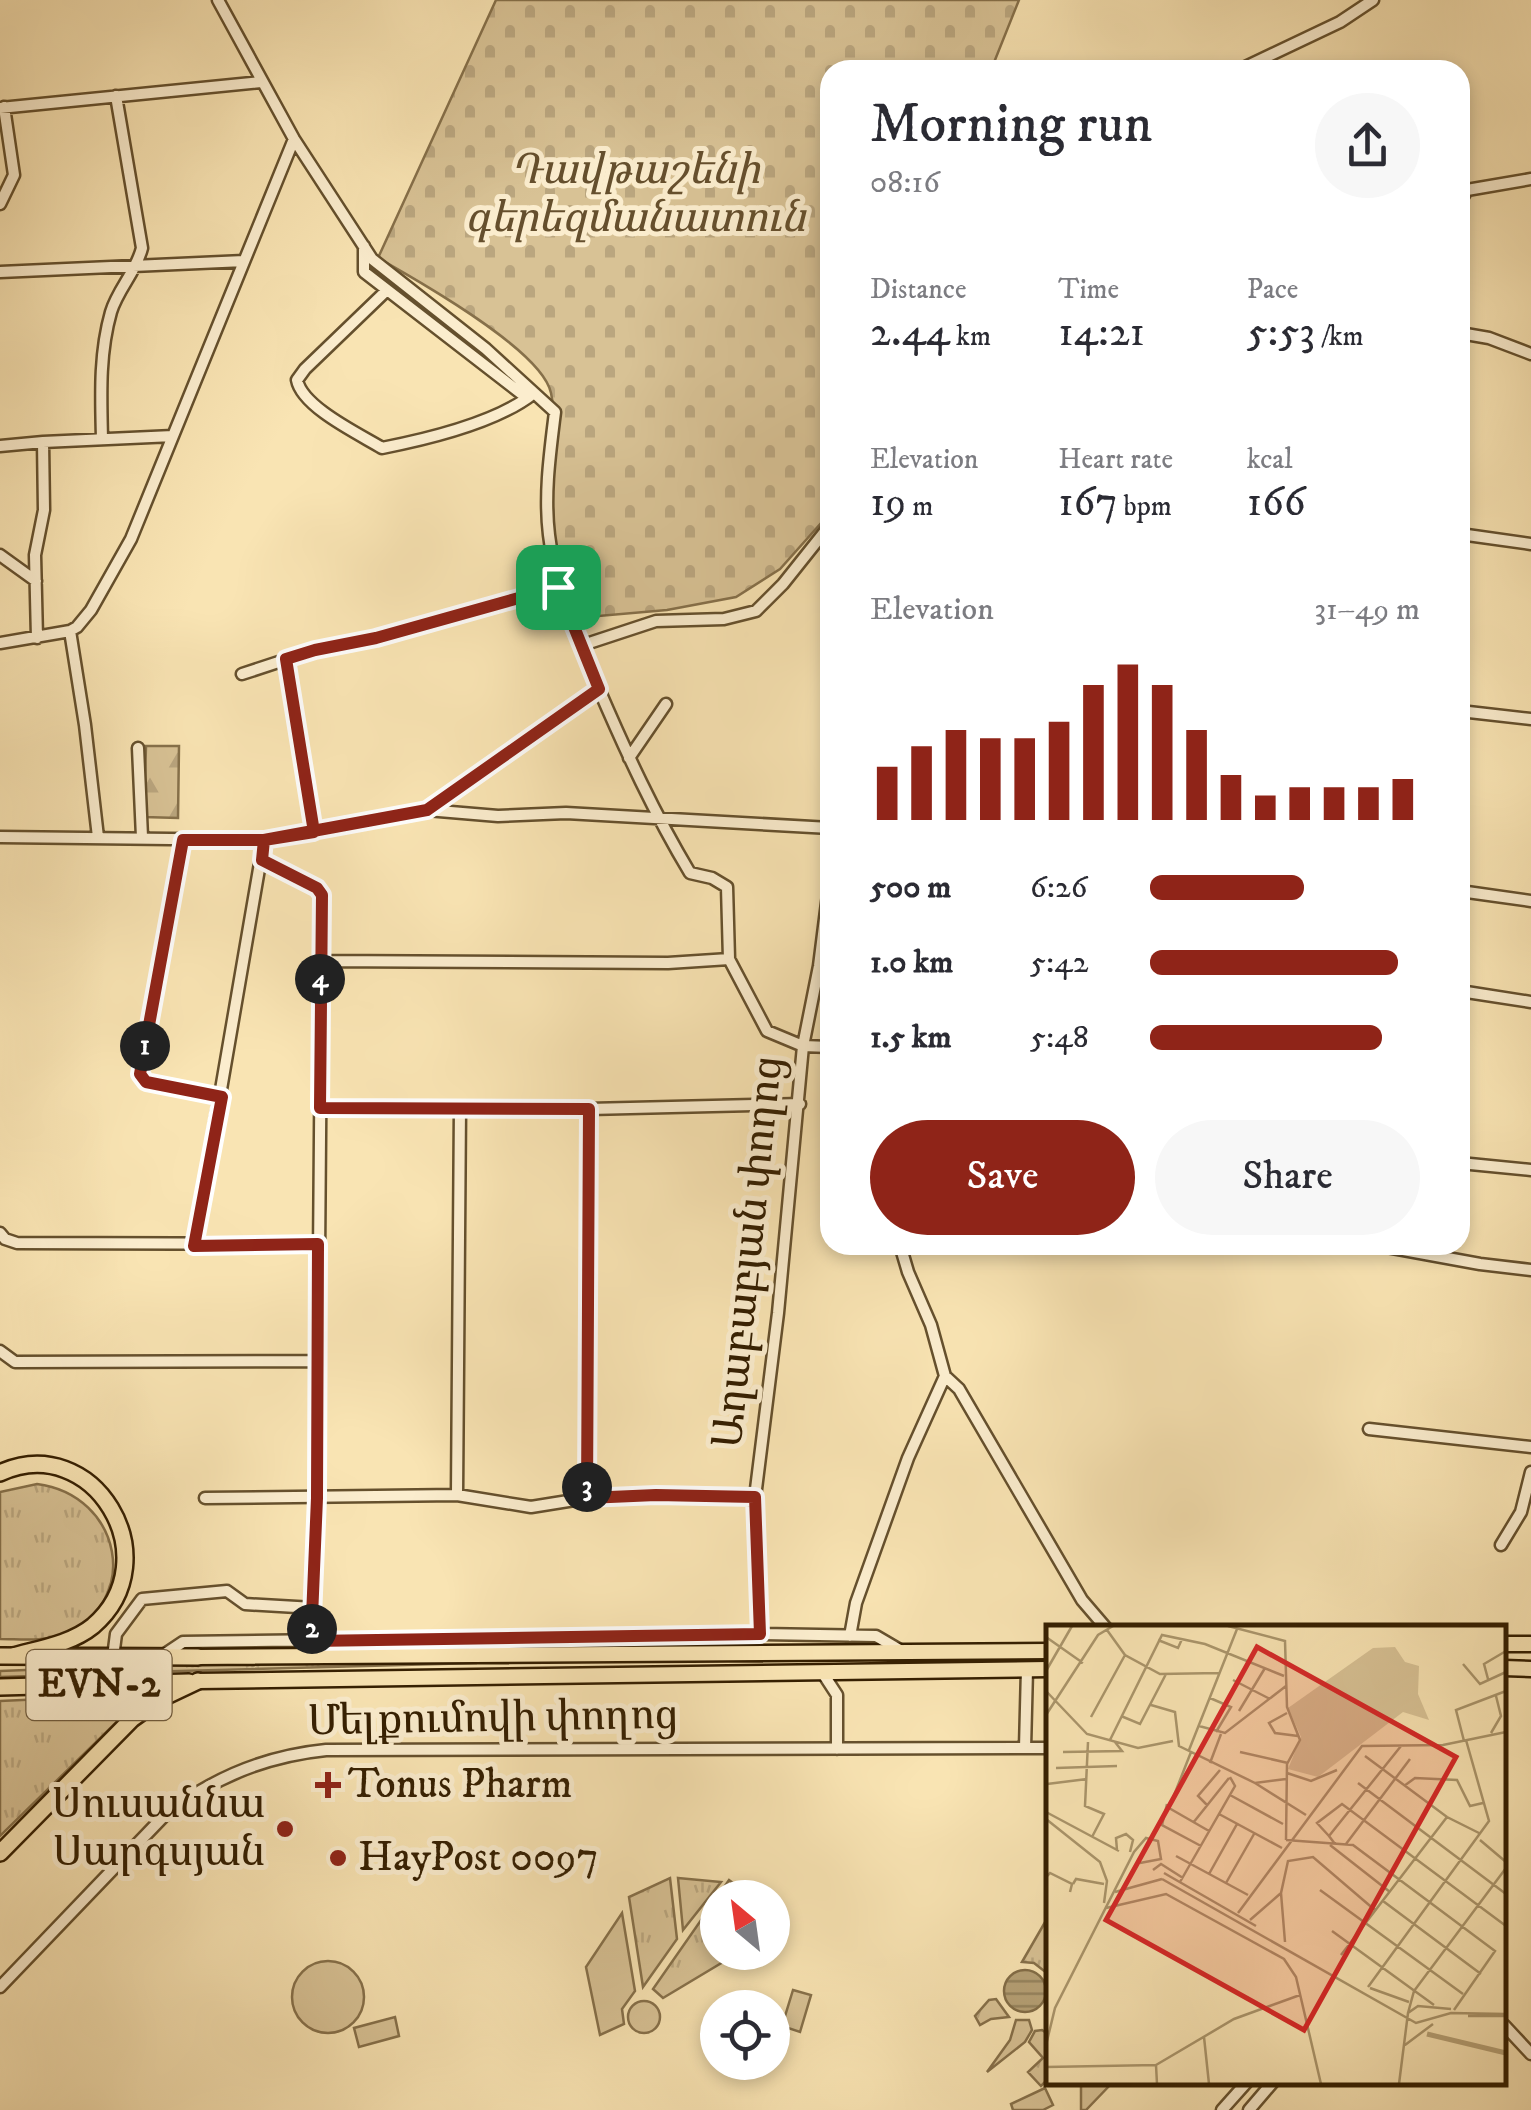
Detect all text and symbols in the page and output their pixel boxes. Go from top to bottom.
text: Morning run [870,91,1152,160]
button: share [1315,93,1420,198]
park label: Դավթաշենի գերեզմանատուն [465,145,807,245]
text: 08:16 [870,163,940,203]
text: Distance [870,272,966,307]
text: Time [1058,272,1119,307]
text: Pace [1247,272,1298,307]
text: 2.44 [870,307,950,359]
text: 14:21 [1058,307,1145,359]
text: 5:53 [1247,307,1315,359]
text: km [950,319,991,354]
text: /km [1315,319,1364,354]
text: Elevation [870,442,978,477]
text: Heart rate [1058,442,1173,477]
text: kcal [1247,442,1293,477]
text: 19 [870,477,906,529]
text: 167 [1058,477,1118,529]
text: 166 [1247,477,1306,529]
text: m [906,489,933,524]
text: bpm [1118,489,1172,524]
pin [516,545,601,630]
icon: arrive [531,560,586,615]
text: Elevation [870,590,994,630]
text: 31–49 m [1314,590,1420,630]
text: 500 m [870,868,951,908]
text: 6:26 [1030,868,1087,908]
text: 1.0 km [870,943,953,983]
text: 5:42 [1030,943,1088,983]
pin: 4 [295,954,345,1004]
text: 4 [312,961,328,996]
text: 1.5 km [870,1018,952,1058]
text: 5:48 [1030,1018,1089,1058]
pin: 1 [120,1021,170,1071]
text: 1 [140,1028,150,1063]
street label: Աղաբաբյան փողոց [703,1054,795,1450]
button: Save [870,1120,1135,1235]
button: Share [1155,1120,1420,1235]
pin: 3 [562,1462,612,1512]
text: 3 [582,1469,592,1504]
pin: 2 [287,1604,337,1654]
text: 2 [305,1611,319,1646]
inset map [1046,1625,1506,2085]
road number: EVN-2 [27,1650,172,1720]
street label: Մելքումովի փողոց [307,1690,679,1748]
place label: Tonus Pharm [348,1759,572,1811]
marker: Tonus Pharm [317,1774,339,1796]
place label: Սուսաննա Սարգսյան [52,1779,265,1879]
marker: Սուսաննա Սարգսյան [274,1818,296,1840]
place label: HayPost 0097 [358,1832,599,1884]
marker: HayPost 0097 [327,1847,349,1869]
north arrow [700,1880,790,1970]
map controls [700,1880,790,2080]
button: locate [700,1990,790,2080]

